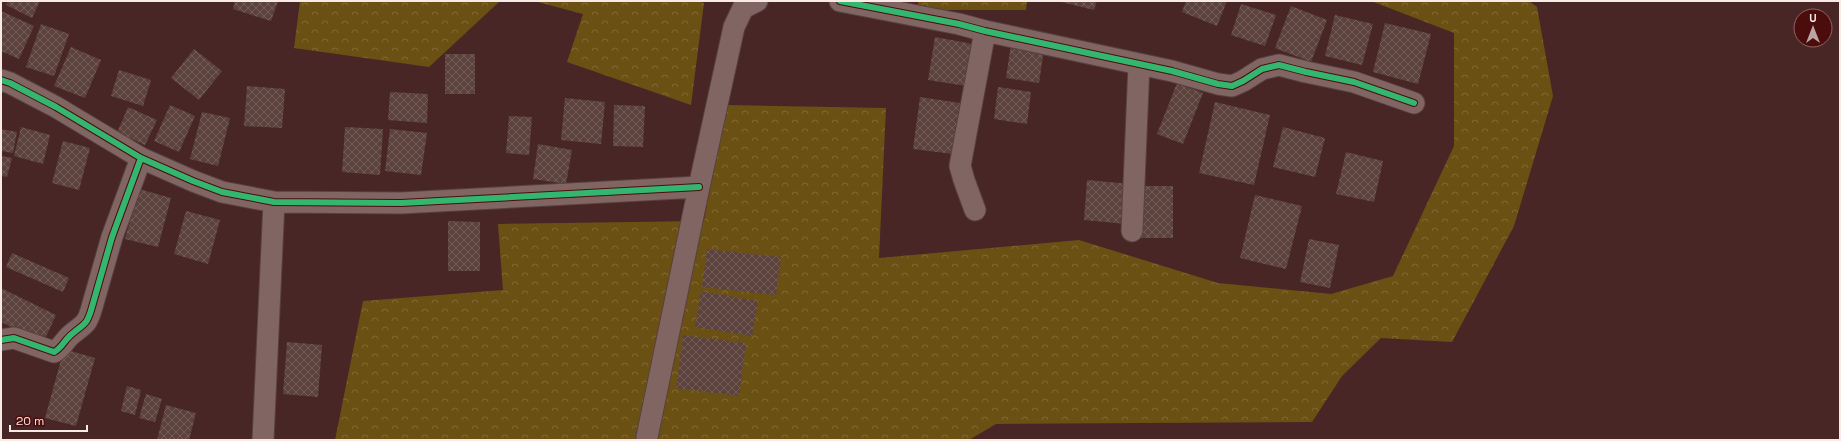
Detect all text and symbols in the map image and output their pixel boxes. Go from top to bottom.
north arrow [1793,8,1833,48]
text: U [1809,11,1817,25]
scale bar [10,407,87,433]
text: 20 m [16,413,44,429]

